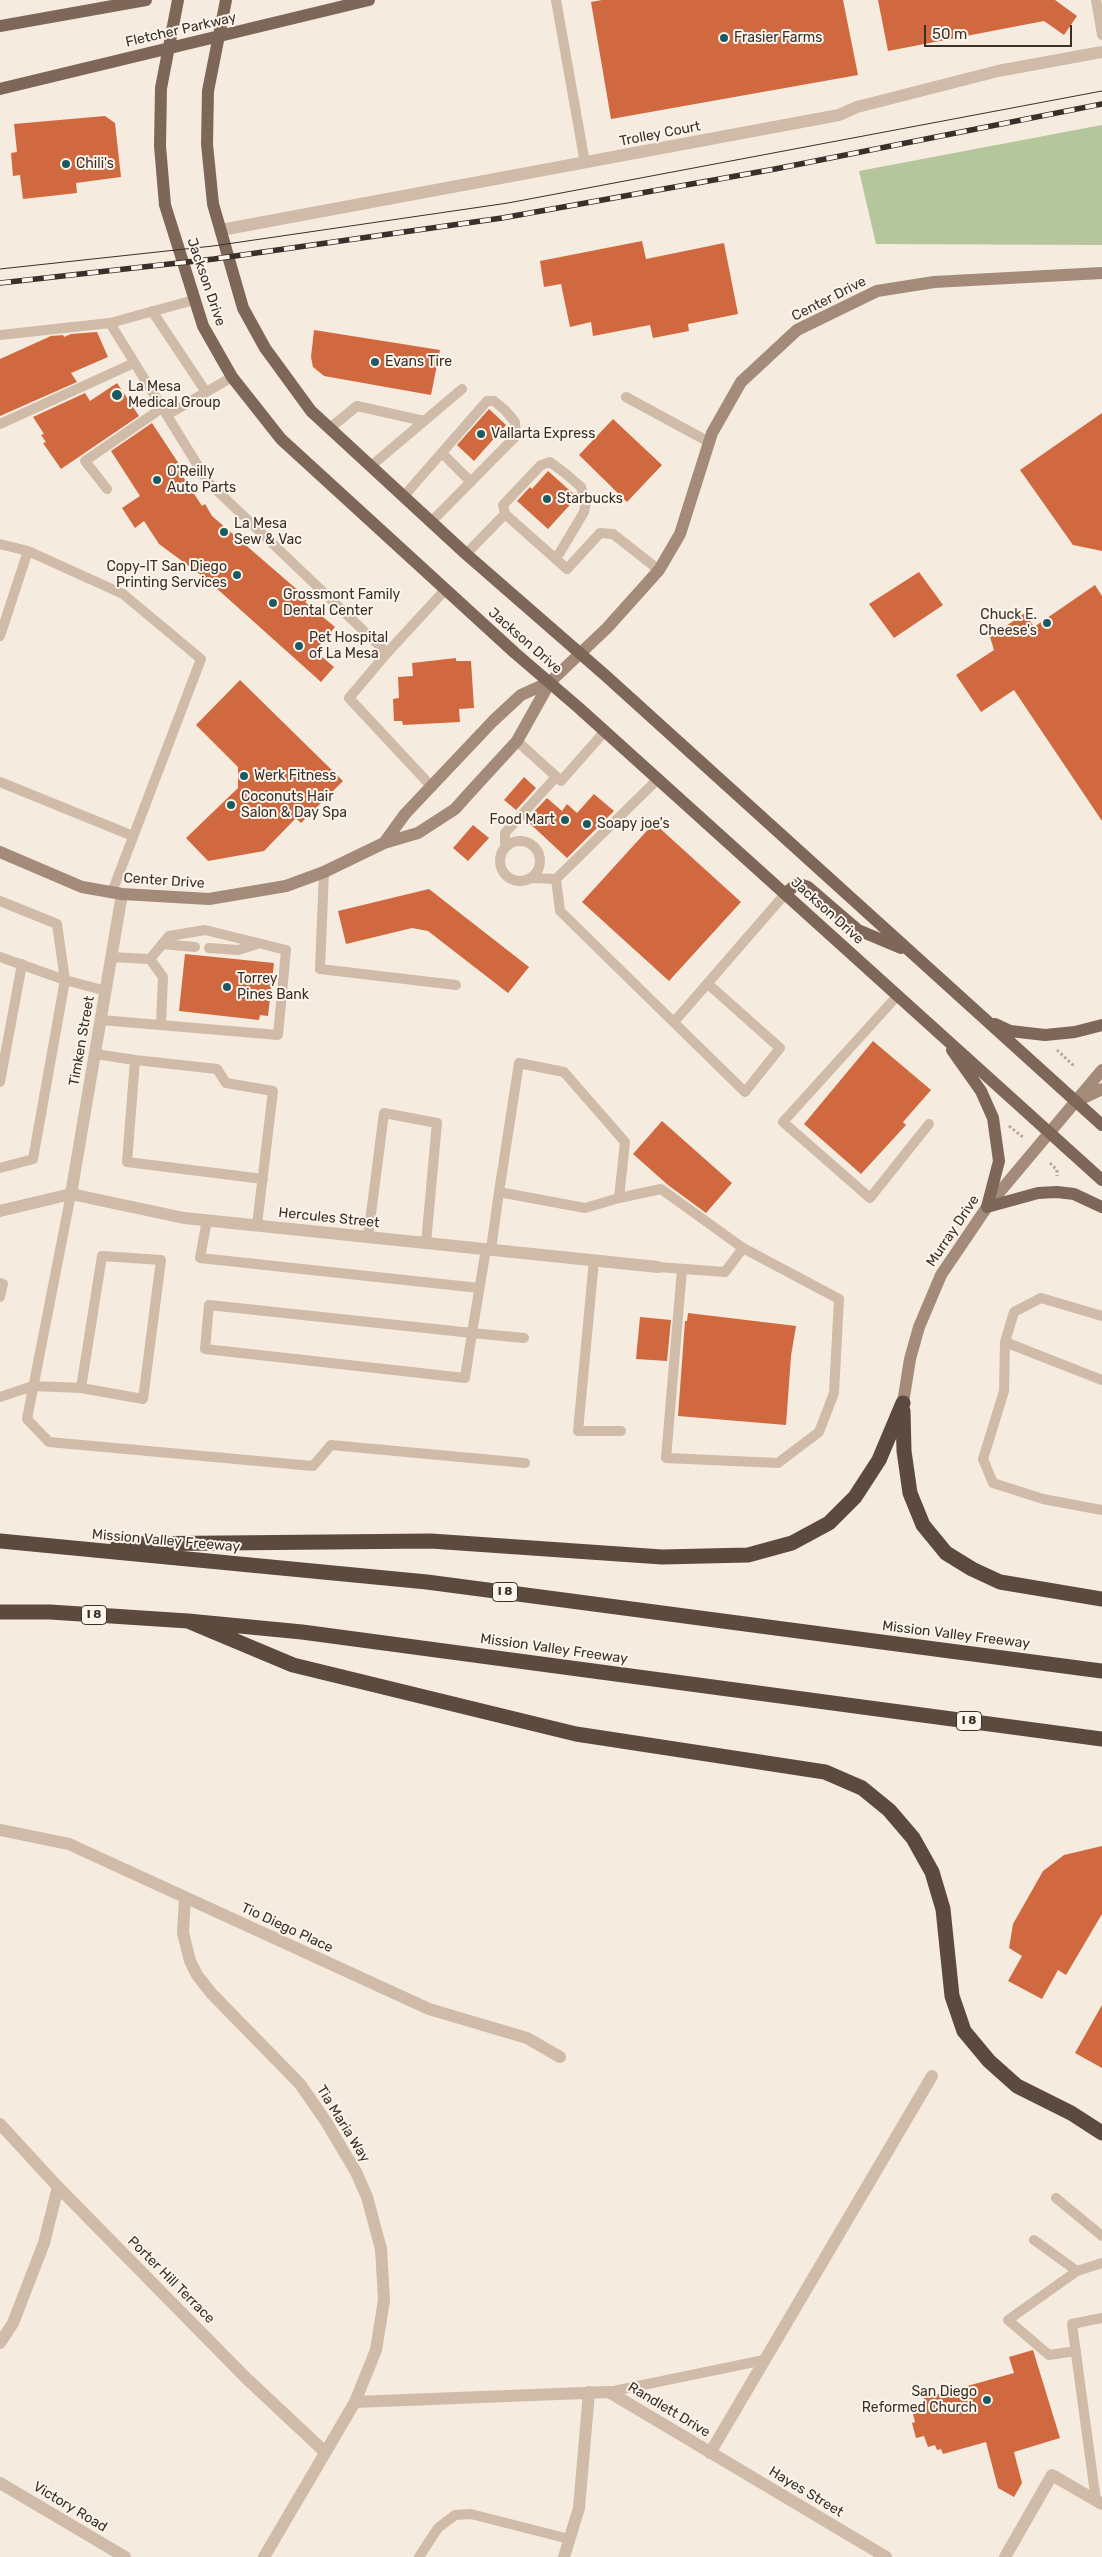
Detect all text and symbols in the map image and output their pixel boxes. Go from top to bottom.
street label: Fletcher Parkway [124,9,238,51]
scale bar [927,15,1074,47]
text: 50 m [932,25,967,43]
place label: Frasier Farms [734,30,822,46]
marker: Frasier Farms [718,32,730,44]
street label: Trolley Court [618,118,702,150]
place label: Chili's [76,156,114,172]
marker: Chili's [60,158,72,170]
street label: Jackson Drive [183,236,229,328]
street label: Center Drive [789,273,869,325]
place label: Evans Tire [385,354,452,370]
marker: Evans Tire [369,356,381,368]
place label: La Mesa Medical Group [128,379,220,412]
marker: La Mesa Medical Group [110,388,124,402]
place label: Vallarta Express [491,426,595,442]
marker: Vallarta Express [475,428,487,440]
place label: O'Reilly Auto Parts [167,464,236,497]
marker: O'Reilly Auto Parts [151,474,163,486]
place label: Starbucks [557,491,623,507]
marker: Starbucks [541,493,553,505]
place label: La Mesa Sew & Vac [234,516,302,548]
marker: La Mesa Sew & Vac [218,526,230,538]
place label: Copy-IT San Diego Printing Services [107,559,227,592]
marker: Copy-IT San Diego Printing Services [231,569,243,581]
place label: Grossmont Family Dental Center [283,587,400,620]
marker: Grossmont Family Dental Center [267,597,279,609]
street label: Jackson Drive [485,604,565,678]
place label: Chuck E. Cheese's [979,607,1037,640]
marker: Chuck E. Cheese's [1041,617,1053,629]
place label: Pet Hospital of La Mesa [309,630,388,662]
marker: Pet Hospital of La Mesa [293,640,305,652]
place label: Werk Fitness [254,768,336,784]
marker: Werk Fitness [238,770,250,782]
place label: Coconuts Hair Salon & Day Spa [241,789,347,822]
marker: Coconuts Hair Salon & Day Spa [225,799,237,811]
place label: Food Mart [490,812,555,828]
marker: Food Mart [559,814,571,826]
place label: Soapy joe's [597,816,670,832]
marker: Soapy joe's [581,818,593,830]
street label: Center Drive [123,870,205,892]
street label: Jackson Drive [787,874,867,948]
place label: Torrey Pines Bank [237,971,309,1004]
marker: Torrey Pines Bank [221,981,233,993]
street label: Timken Street [66,995,98,1087]
street label: Murray Drive [923,1192,983,1270]
street label: Hercules Street [278,1204,380,1232]
street label: Mission Valley Freeway [91,1526,241,1556]
road number: I 8 [492,1582,518,1601]
road number: I 8 [82,1606,106,1624]
street label: Mission Valley Freeway [881,1618,1031,1652]
street label: Mission Valley Freeway [479,1630,629,1668]
road number: I 8 [956,1712,982,1730]
street label: Tio Diego Place [238,1899,336,1957]
street label: Tia Maria Way [313,2082,373,2166]
street label: Porter Hill Terrace [124,2233,218,2327]
street label: Randlett Drive [625,2379,713,2441]
place label: San Diego Reformed Church [862,2384,977,2416]
marker: San Diego Reformed Church [981,2394,993,2406]
street label: Hayes Street [766,2463,846,2521]
street label: Victory Road [30,2478,110,2536]

